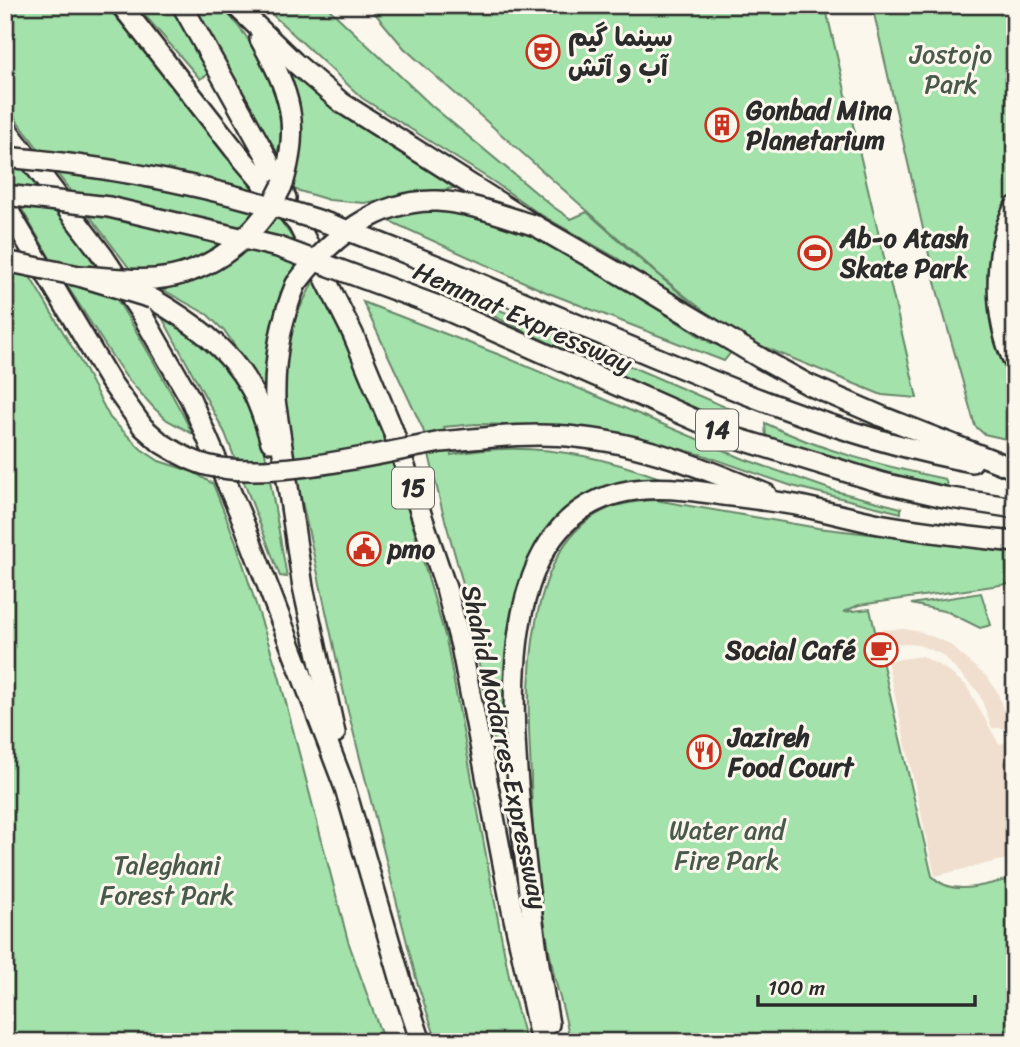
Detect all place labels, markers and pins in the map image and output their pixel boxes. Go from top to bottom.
place label: سینما گیم آب و آتش [568,14,673,90]
theatre icon: سینما گیم آب و آتش [524,33,562,71]
place label: Gonbad Mina Planetarium [746,87,892,163]
building icon: Gonbad Mina Planetarium [703,106,741,144]
place label: Ab-o Atash Skate Park [839,215,969,291]
sports icon: Ab-o Atash Skate Park [796,234,834,272]
place label: pmo [386,526,436,572]
public building icon: pmo [345,530,383,568]
place label: Social Café [724,627,857,673]
cafe icon: Social Café [862,631,900,669]
place label: Jazireh Food Court [726,714,855,790]
restaurant icon: Jazireh Food Court [685,733,723,771]

